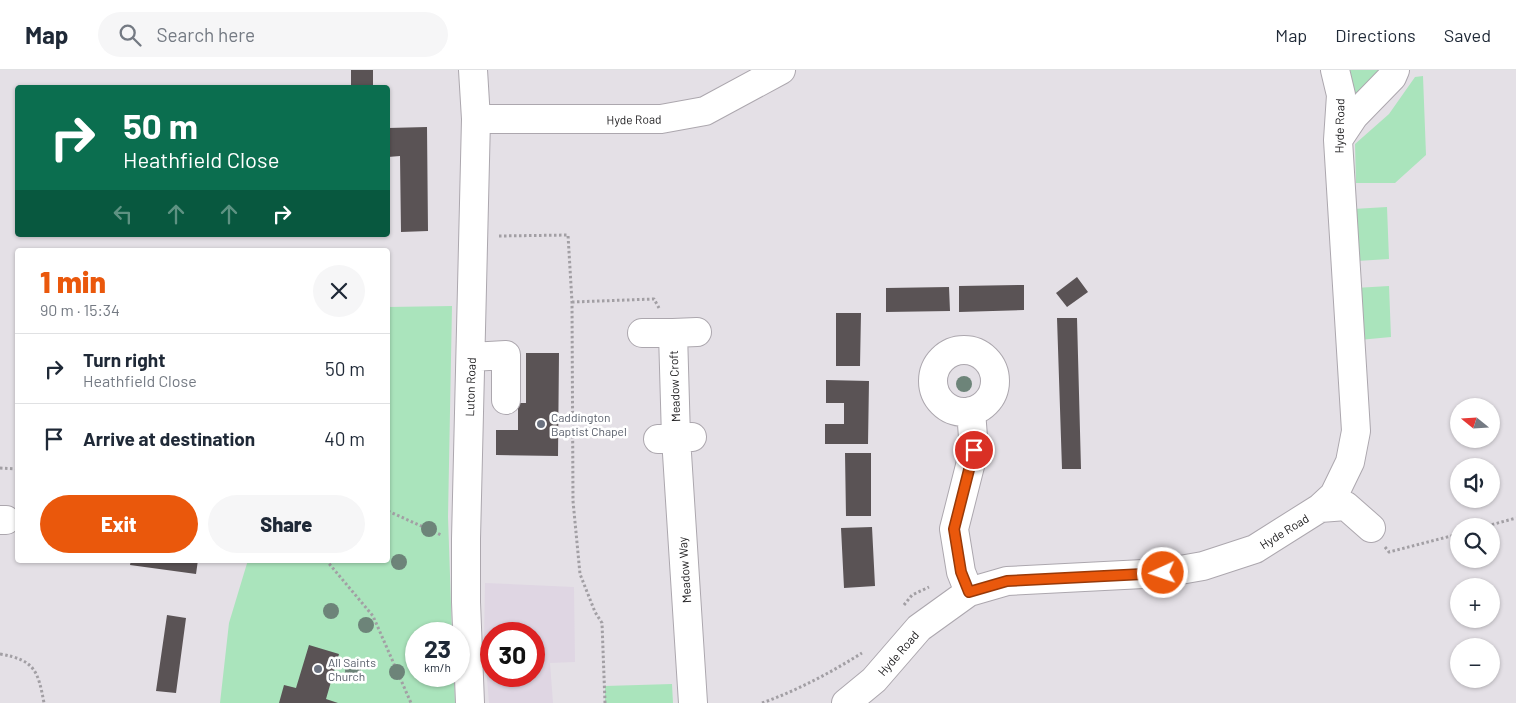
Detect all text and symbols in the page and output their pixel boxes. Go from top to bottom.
search box [98,12,448,57]
text: Map [25,20,68,49]
icon: search [116,21,144,49]
text: Search here [156,23,255,46]
text: Map [1275,24,1307,46]
text: Directions [1335,24,1416,46]
text: Saved [1444,24,1491,46]
street label: Hyde Road [1332,98,1346,154]
text: 50 m [123,104,198,146]
icon: right [40,105,105,170]
street label: Hyde Road [606,112,662,126]
text: Heathfield Close [123,146,279,172]
icon: left [109,200,137,228]
icon: ahead [162,200,190,228]
icon: ahead [215,200,243,228]
icon: right [268,200,296,228]
text: 1 min [40,263,106,299]
button: close [313,265,365,317]
text: 90 m · 15:34 [40,300,120,319]
text: Turn right [83,348,165,371]
street label: Meadow Croft [666,350,682,422]
icon: right [40,355,68,383]
text: 50 m [325,357,365,380]
street label: Luton Road [462,357,478,417]
text: Heathfield Close [83,371,197,390]
north arrow [1450,398,1500,448]
map controls [1450,398,1500,688]
place label: Caddington Baptist Chapel [551,410,627,438]
marker: Caddington Baptist Chapel [535,418,547,430]
icon: arrive [40,425,68,453]
text: Arrive at destination [83,427,255,450]
text: 40 m [324,427,365,450]
pin [953,429,995,471]
icon: arrive [960,436,988,464]
button: sound [1450,458,1500,508]
button: Exit [40,495,198,553]
button: Share [208,495,365,553]
street label: Hyde Road [1257,510,1311,552]
button: search [1450,518,1500,568]
street label: Meadow Way [675,536,693,604]
position arrow [1136,546,1188,598]
button: + [1450,578,1500,628]
speed limit sign: 30 [480,622,545,687]
street label: Hyde Road [875,628,921,678]
text: 23 [424,633,451,663]
button: − [1450,638,1500,688]
place label: All Saints Church [328,655,376,683]
text: km/h [424,660,451,674]
marker: All Saints Church [312,663,324,675]

